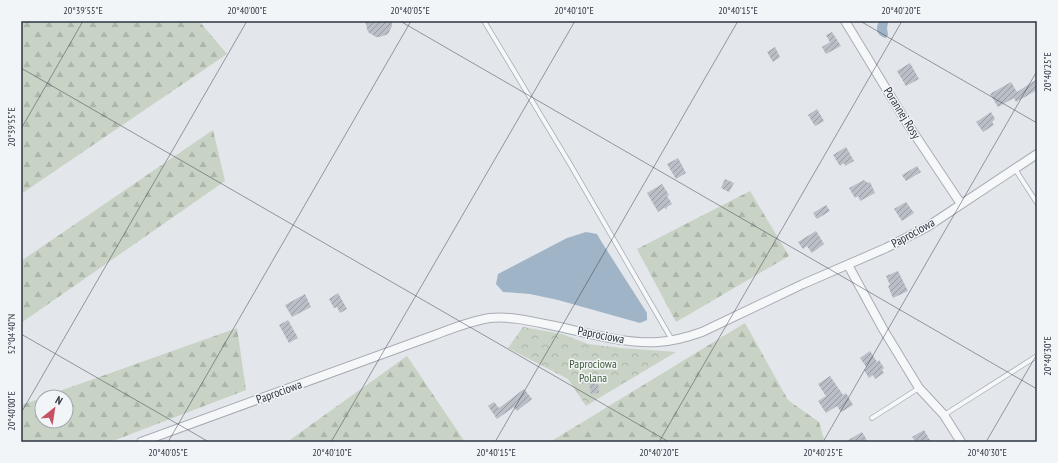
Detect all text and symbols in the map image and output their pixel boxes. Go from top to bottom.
text: 20°39'55"E [63,4,103,17]
text: 20°40'00"E [227,4,267,17]
text: 20°40'05"E [390,4,430,17]
text: 20°40'10"E [554,4,594,17]
text: 20°40'15"E [718,4,758,17]
text: 20°40'20"E [881,4,921,17]
text: 20°40'25"E [1041,52,1054,92]
street label: Porannej Rosy [881,84,924,142]
text: 20°39'55"E [5,107,18,147]
street label: Paprociowa [888,214,937,251]
text: 52°04'40"N [5,314,18,354]
street label: Paprociowa [576,323,626,346]
text: 20°40'30"E [1041,336,1054,376]
park label: Paprociowa Polana [569,356,617,385]
street label: Paprociowa [254,376,304,407]
north arrow [34,389,74,429]
text: 20°40'00"E [5,391,18,431]
text: N [53,393,65,408]
text: 20°40'05"E [148,446,188,459]
text: 20°40'10"E [312,446,352,459]
text: 20°40'15"E [476,446,516,459]
text: 20°40'20"E [639,446,679,459]
text: 20°40'25"E [803,446,843,459]
text: 20°40'30"E [967,446,1007,459]

